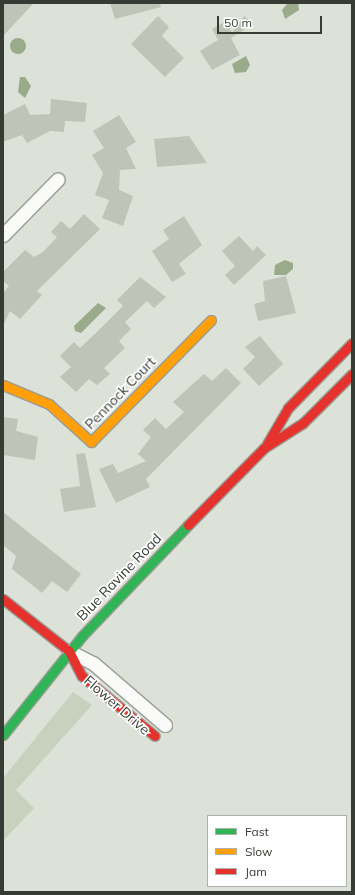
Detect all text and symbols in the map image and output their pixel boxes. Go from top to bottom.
scale bar [219,8,324,34]
text: 50 m [224,15,252,30]
street label: Pennock Court [81,353,159,433]
street label: Blue Ravine Road [73,530,165,624]
street label: Flower Drive [81,672,153,738]
legend [207,815,347,887]
text: Fast [245,824,269,839]
text: Slow [245,844,273,859]
text: Jam [245,864,267,879]

